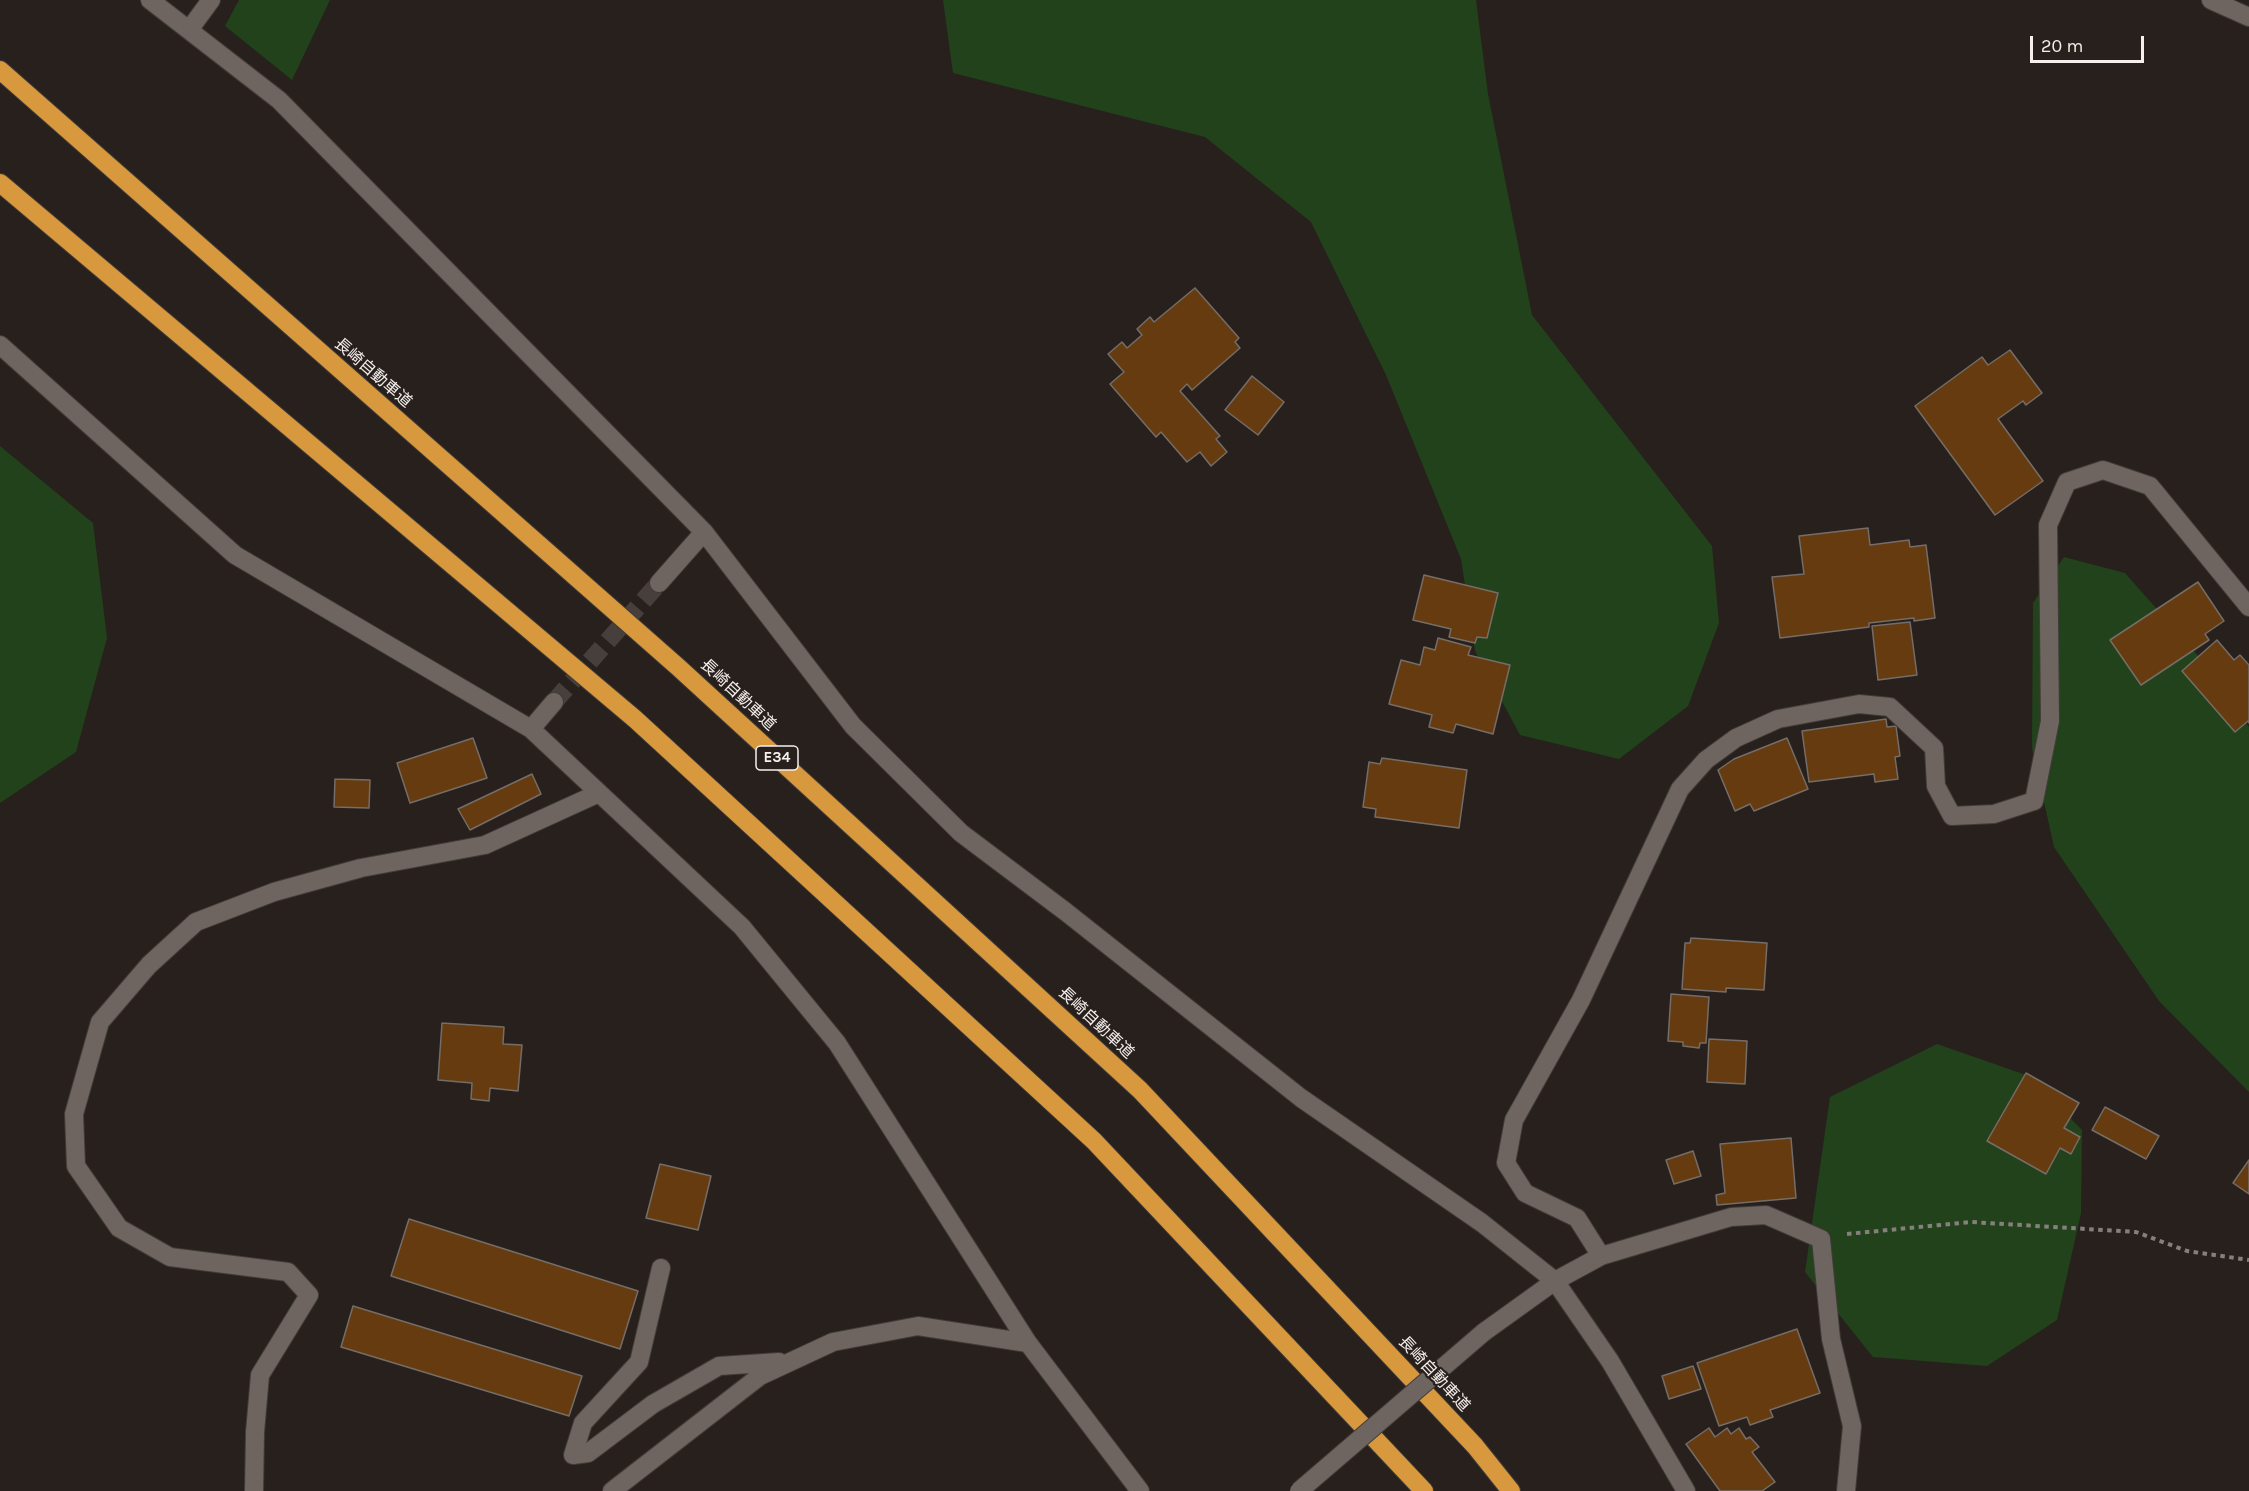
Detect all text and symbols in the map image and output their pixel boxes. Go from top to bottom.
scale bar [2033,24,2147,62]
text: 20 m [2041,35,2083,57]
street label: 長崎自動車道 [330,334,416,412]
street label: 長崎自動車道 [696,655,780,735]
road number: E34 [756,746,798,770]
street label: 長崎自動車道 [1054,983,1138,1063]
street label: 長崎自動車道 [1394,1332,1474,1416]

